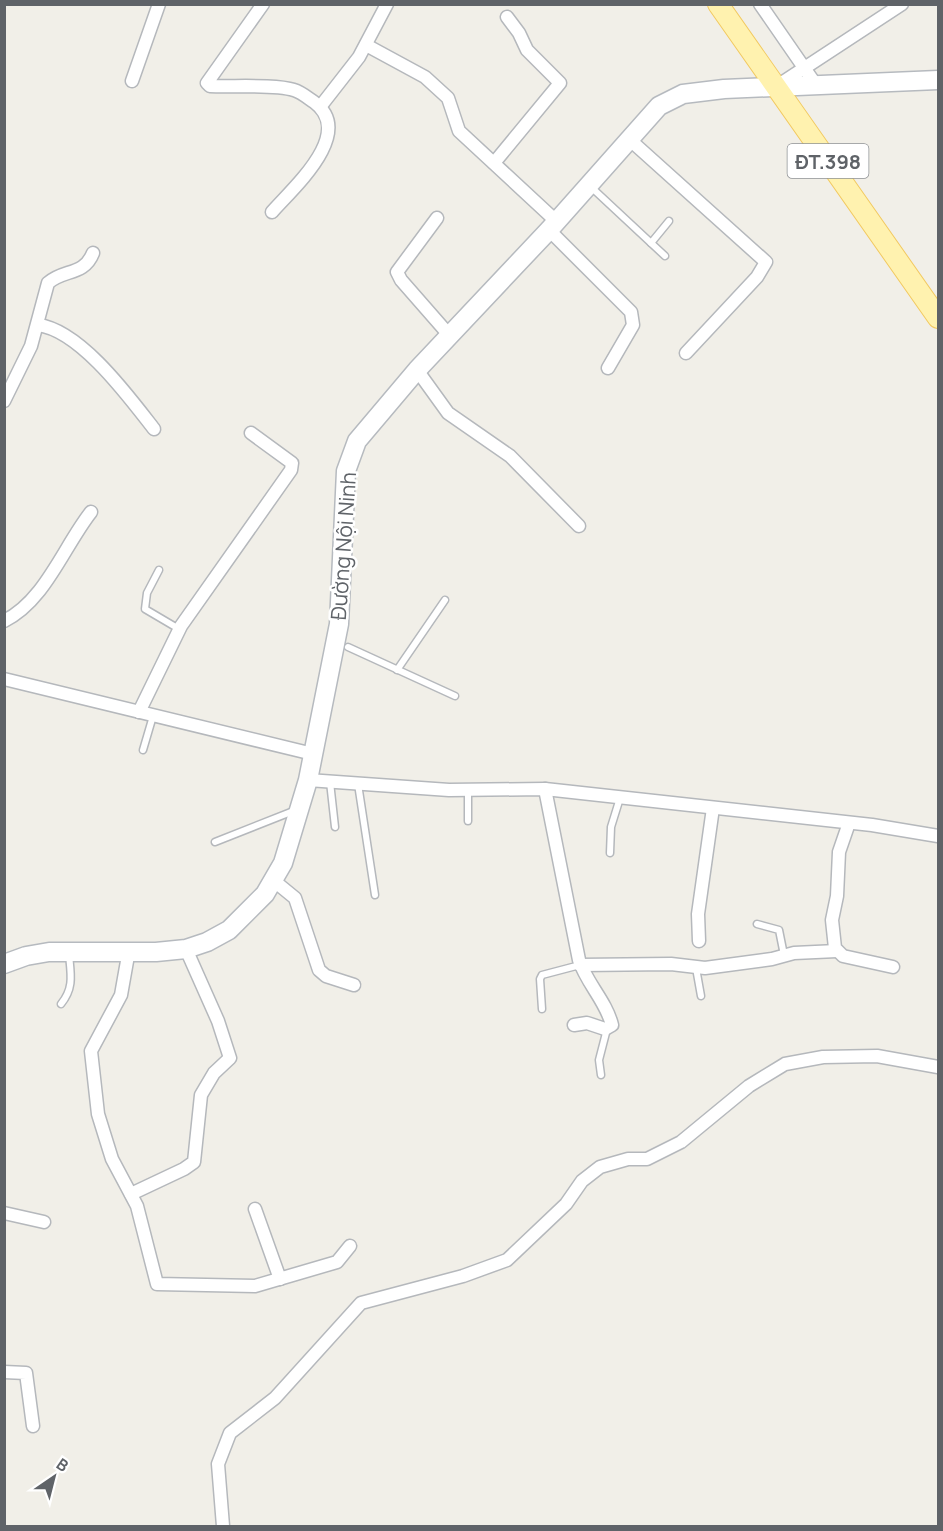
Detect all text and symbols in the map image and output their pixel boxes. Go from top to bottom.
road number: ĐT.398 [788,144,868,178]
street label: Đường Nội Ninh [324,471,362,621]
north arrow [24,1447,84,1507]
text: B [52,1453,73,1477]

